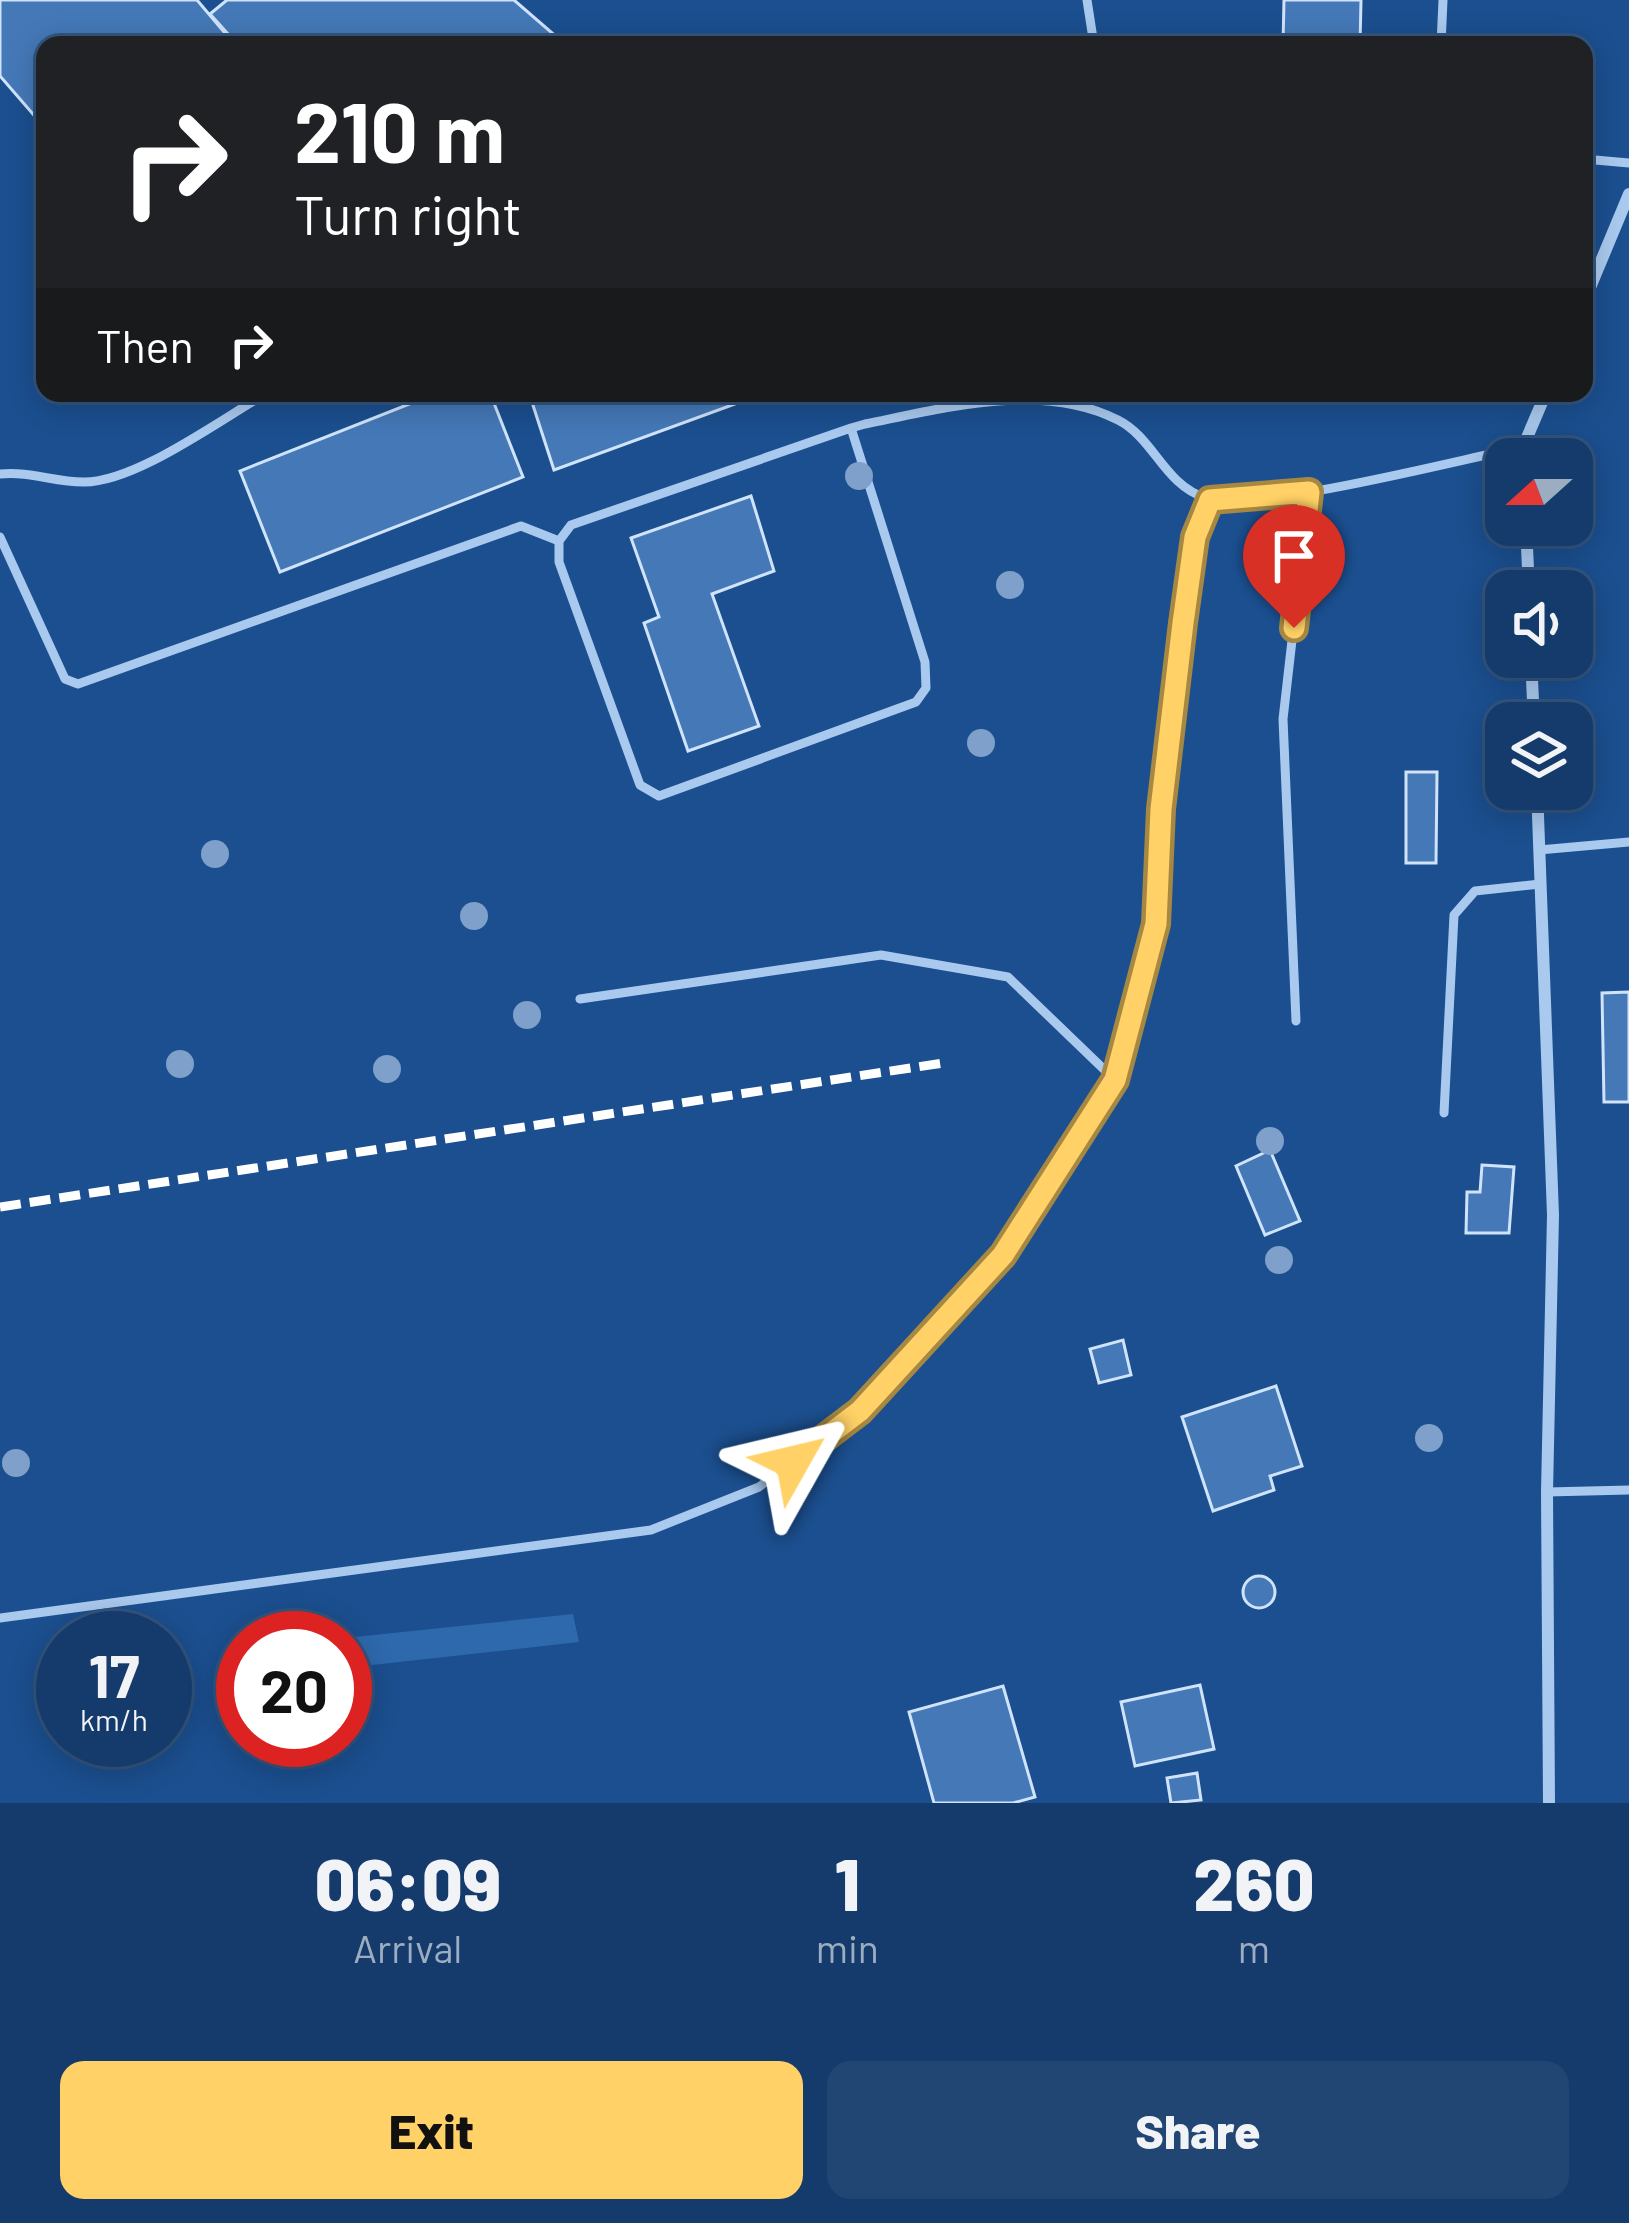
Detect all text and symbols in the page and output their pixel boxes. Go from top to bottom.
text: 210 m [294,79,505,180]
icon: right [96,84,252,240]
text: Turn right [294,181,522,246]
icon: right [218,312,284,378]
text: Then [96,318,194,372]
north arrow [1485,438,1593,546]
map controls [1485,438,1593,810]
pin [1243,505,1345,628]
icon: arrive [1261,523,1327,589]
button: sound [1485,570,1593,678]
button: layers [1485,702,1593,810]
position arrow [730,1399,856,1525]
speed limit sign: 20 [216,1611,372,1767]
text: 17 [88,1638,139,1710]
text: km/h [80,1701,148,1737]
text: 06:09 [314,1839,501,1925]
text: 1 [834,1839,860,1925]
text: 260 [1193,1839,1315,1925]
text: Arrival [353,1924,462,1971]
text: min [816,1924,879,1971]
text: m [1238,1924,1270,1971]
button: Exit [60,2061,803,2199]
button: Share [827,2061,1569,2199]

